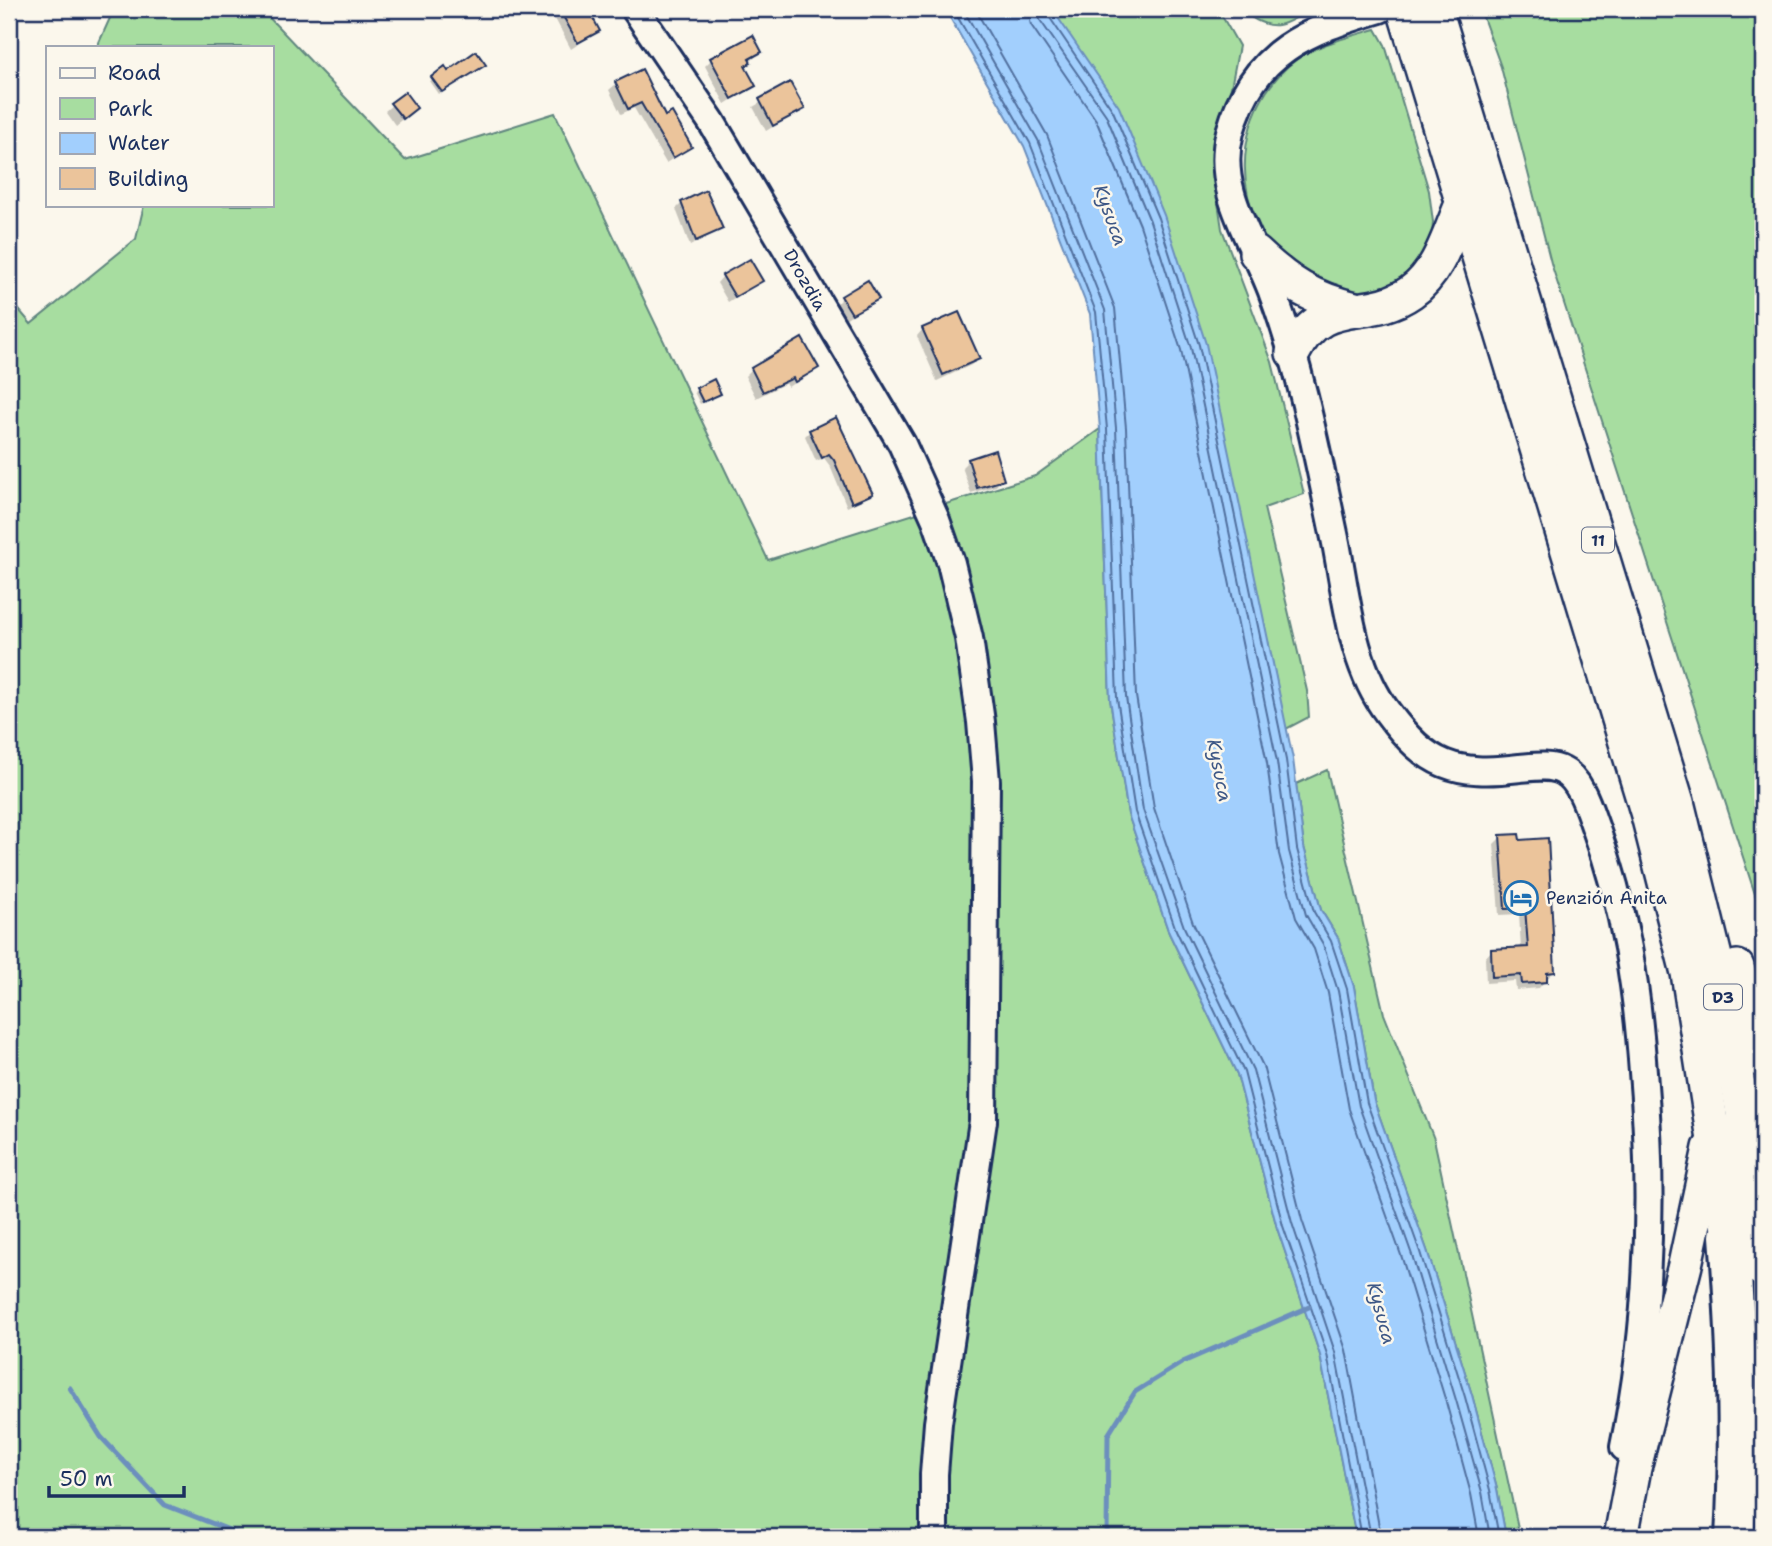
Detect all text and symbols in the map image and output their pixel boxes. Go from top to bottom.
legend [46,46,273,206]
text: Road [108,59,161,87]
text: Park [108,95,153,123]
text: Water [108,129,170,157]
text: Building [108,165,188,193]
water label: Kysuca [1088,181,1133,249]
street label: Drozdia [778,245,832,315]
road number: 11 [1582,527,1614,552]
water label: Kysuca [1201,737,1238,804]
hotel icon: Penzión Anita [1502,879,1540,917]
place label: Penzión Anita [1546,886,1667,910]
road number: D3 [1704,984,1742,1009]
water label: Kysuca [1361,1279,1402,1347]
scale bar [49,1455,184,1499]
text: 50 m [60,1465,113,1493]

